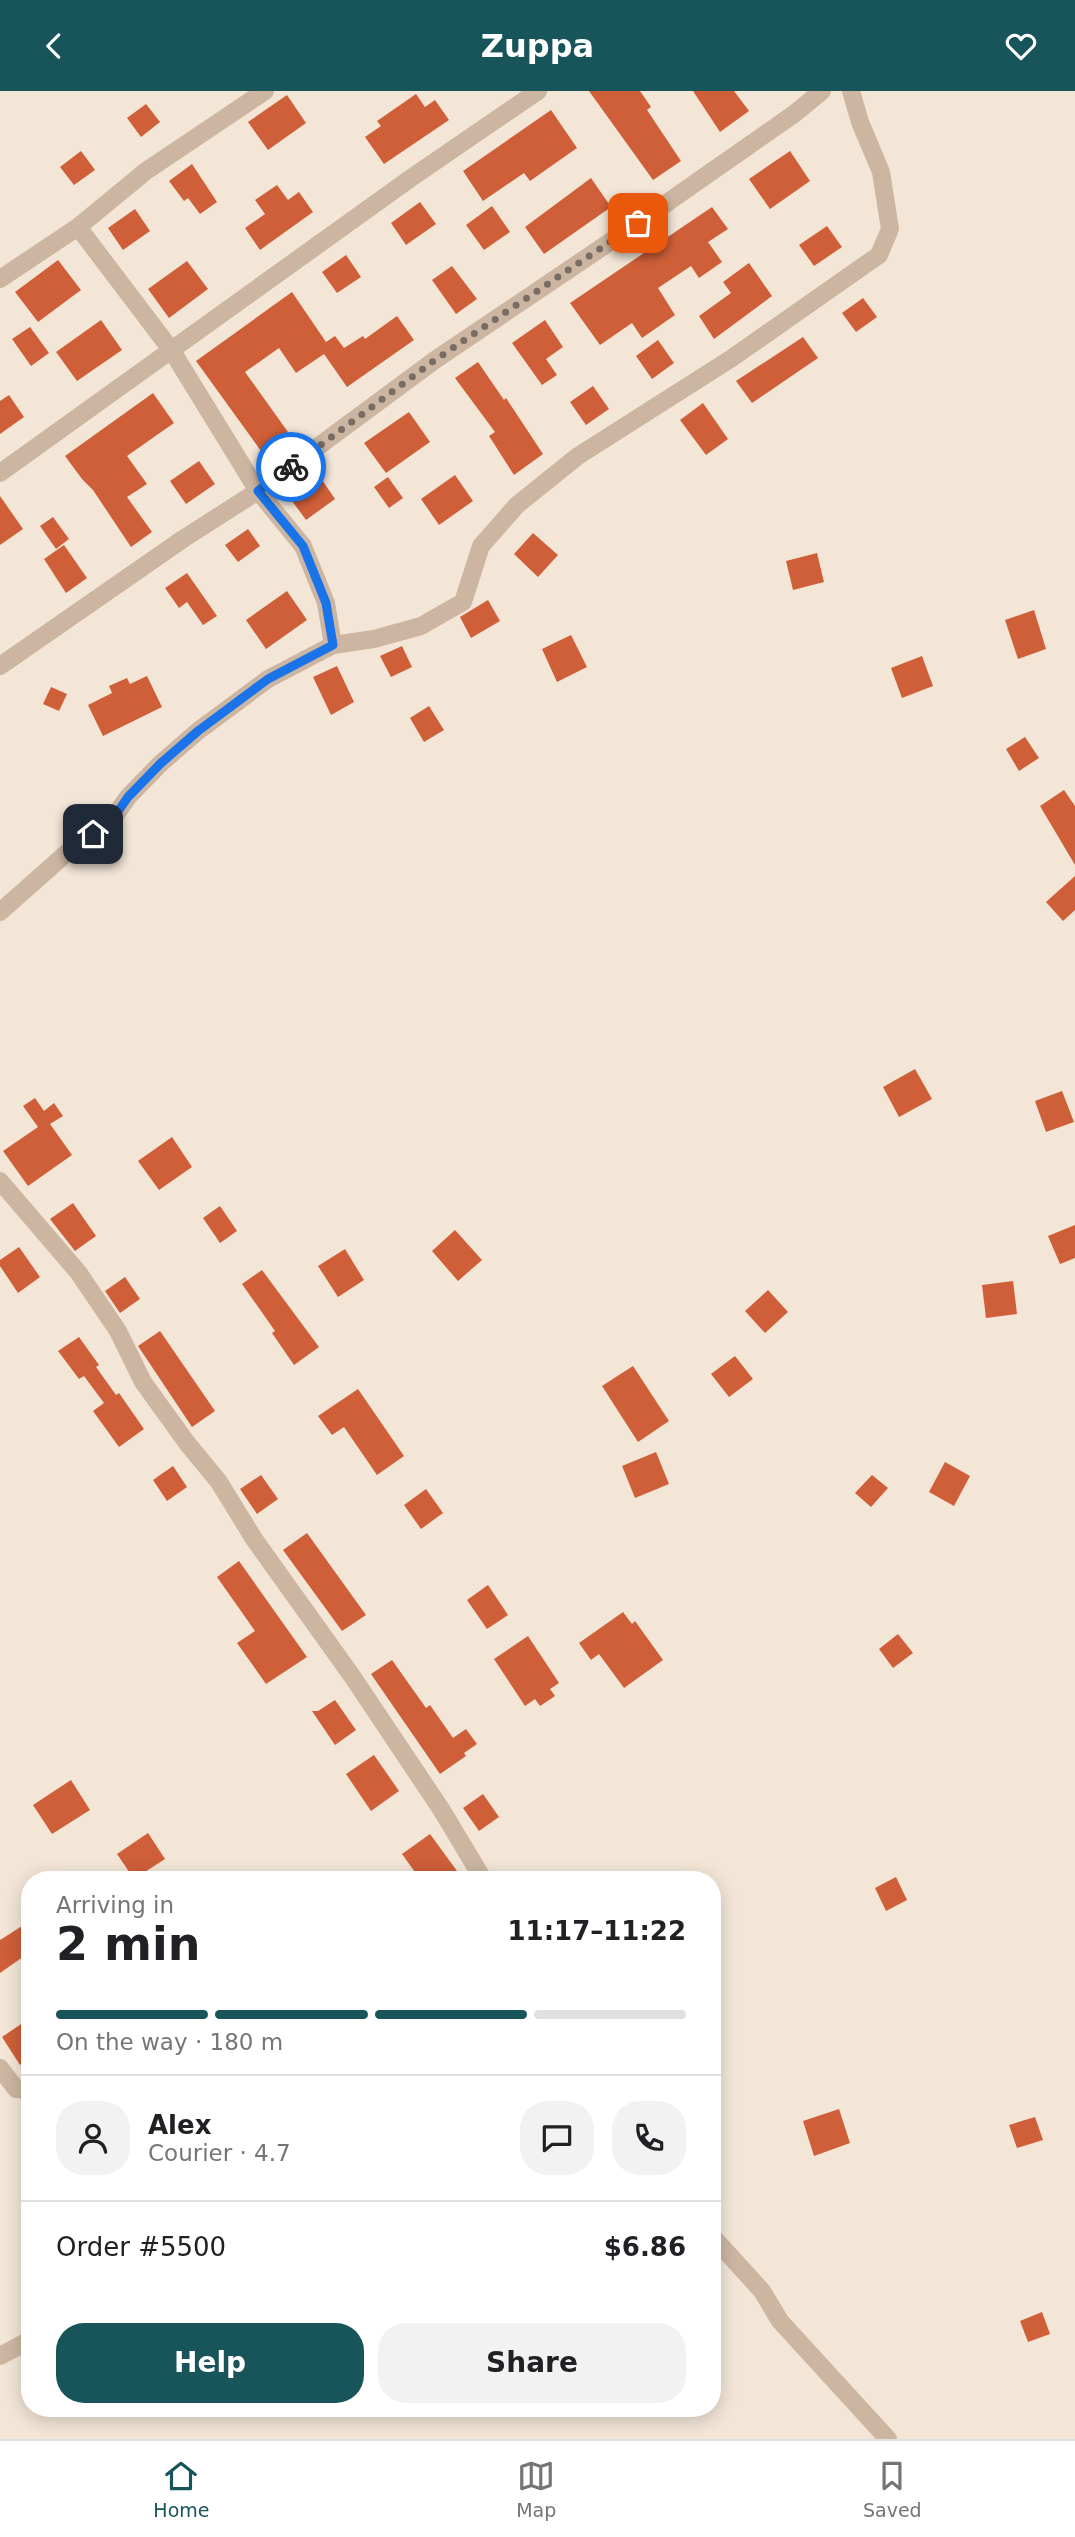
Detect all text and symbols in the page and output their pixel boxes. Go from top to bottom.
icon: back [35,27,73,65]
text: Zuppa [481,27,594,65]
icon: heart [1002,27,1040,65]
pin [608,193,668,253]
icon: bag [619,204,657,242]
courier [256,432,326,502]
icon: bike [272,448,310,486]
pin [63,804,123,864]
icon: home [74,815,112,853]
text: Arriving in [56,1892,174,1918]
text: 11:17–11:22 [507,1916,686,1946]
text: 2 min [56,1917,200,1971]
text: On the way · 180 m [56,2029,283,2055]
button: person [56,2101,130,2175]
button: chat [520,2101,594,2175]
button: phone [612,2101,686,2175]
text: Alex [148,2110,211,2140]
text: Courier · 4.7 [148,2140,291,2166]
text: Order #5500 [56,2232,226,2262]
text: $6.86 [604,2232,686,2262]
button: Help [56,2323,364,2403]
button: Share [378,2323,686,2403]
tab: Home [153,2457,209,2521]
tab: Map [516,2457,556,2521]
tab: Saved [863,2457,922,2521]

